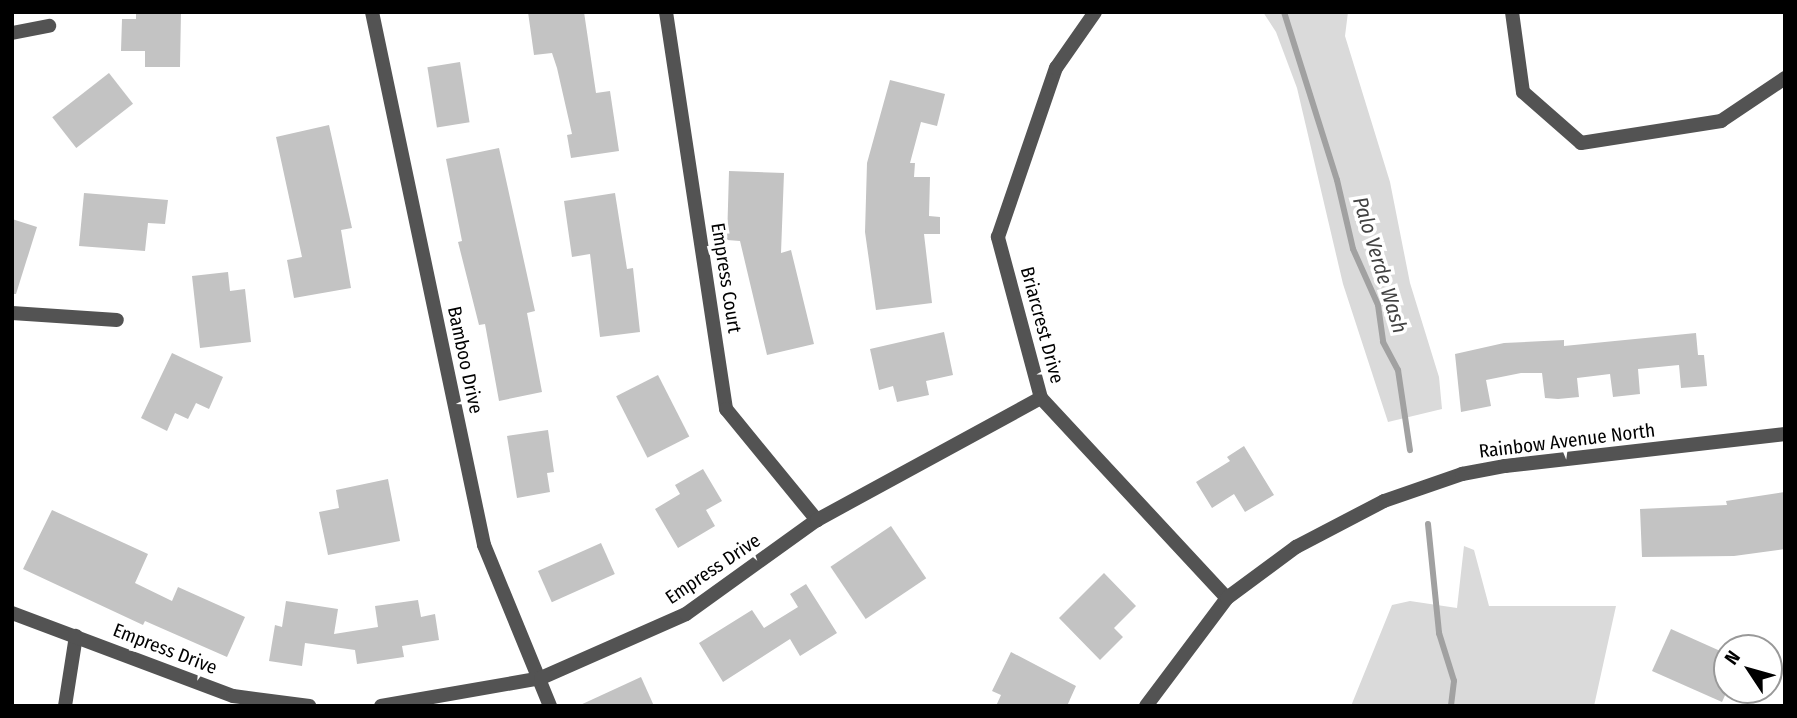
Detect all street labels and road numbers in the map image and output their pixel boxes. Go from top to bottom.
street label: Empress Court [706,221,746,335]
street label: Briarcrest Drive [1015,264,1069,386]
street label: Bamboo Drive [443,304,487,416]
street label: Rainbow Avenue North [1478,419,1656,463]
street label: Empress Drive [661,529,765,609]
street label: Empress Drive [110,619,220,679]

